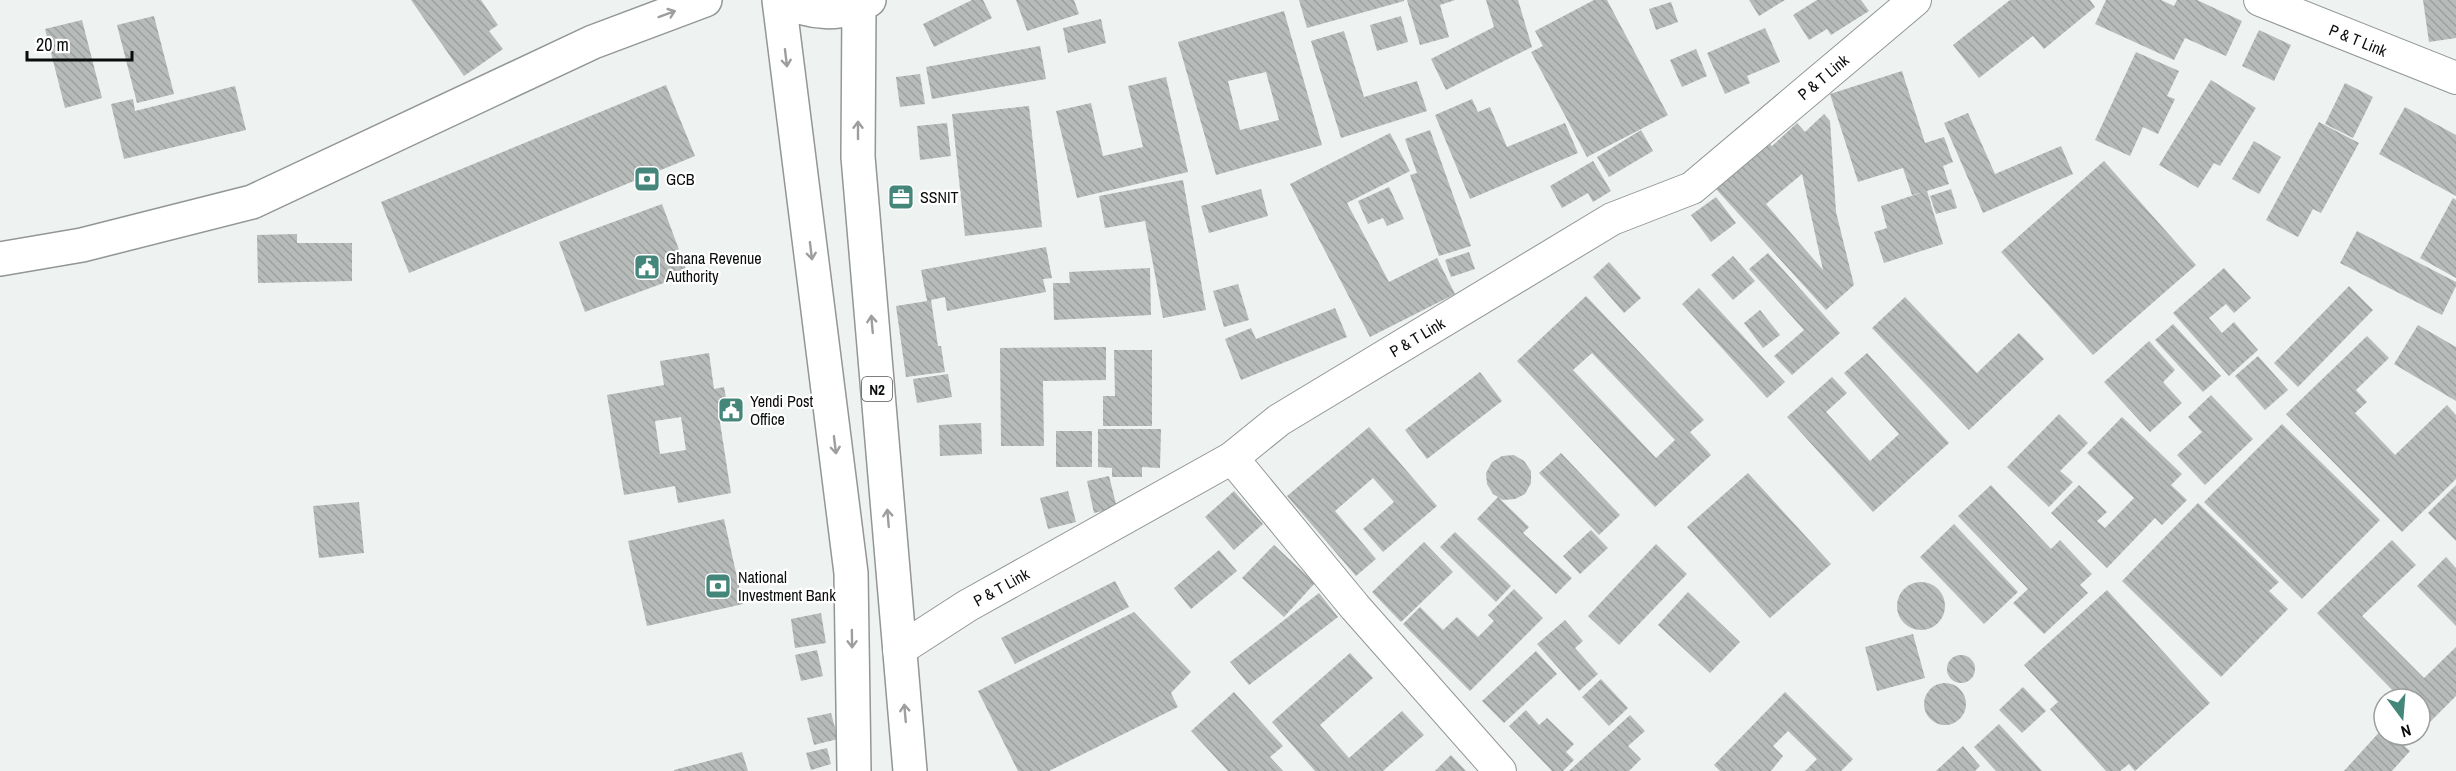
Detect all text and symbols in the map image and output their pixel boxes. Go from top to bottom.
one-way arrow [658,8,676,19]
street label: P & T Link [2326,18,2391,62]
scale bar [27,24,132,62]
text: 20 m [36,32,69,57]
one-way arrow [781,48,792,67]
street label: P & T Link [1793,49,1854,105]
one-way arrow [852,120,864,140]
bank icon: GCB [632,164,662,194]
place label: GCB [666,168,695,190]
office icon: SSNIT [886,182,916,212]
place label: SSNIT [920,186,959,208]
one-way arrow [805,241,816,261]
place label: Ghana Revenue Authority [665,247,762,287]
public building icon: Ghana Revenue Authority [632,252,662,282]
street label: P & T Link [1385,312,1449,362]
one-way arrow [866,315,877,335]
road number: N2 [862,377,892,401]
place label: Yendi Post Office [750,390,814,430]
public building icon: Yendi Post Office [716,395,746,425]
one-way arrow [830,435,841,454]
one-way arrow [882,509,893,529]
street label: P & T Link [969,562,1033,611]
place label: National Investment Bank [738,566,836,606]
bank icon: National Investment Bank [703,571,733,601]
one-way arrow [846,628,858,648]
north arrow [2372,687,2432,747]
one-way arrow [899,703,910,723]
text: N [2399,720,2414,743]

